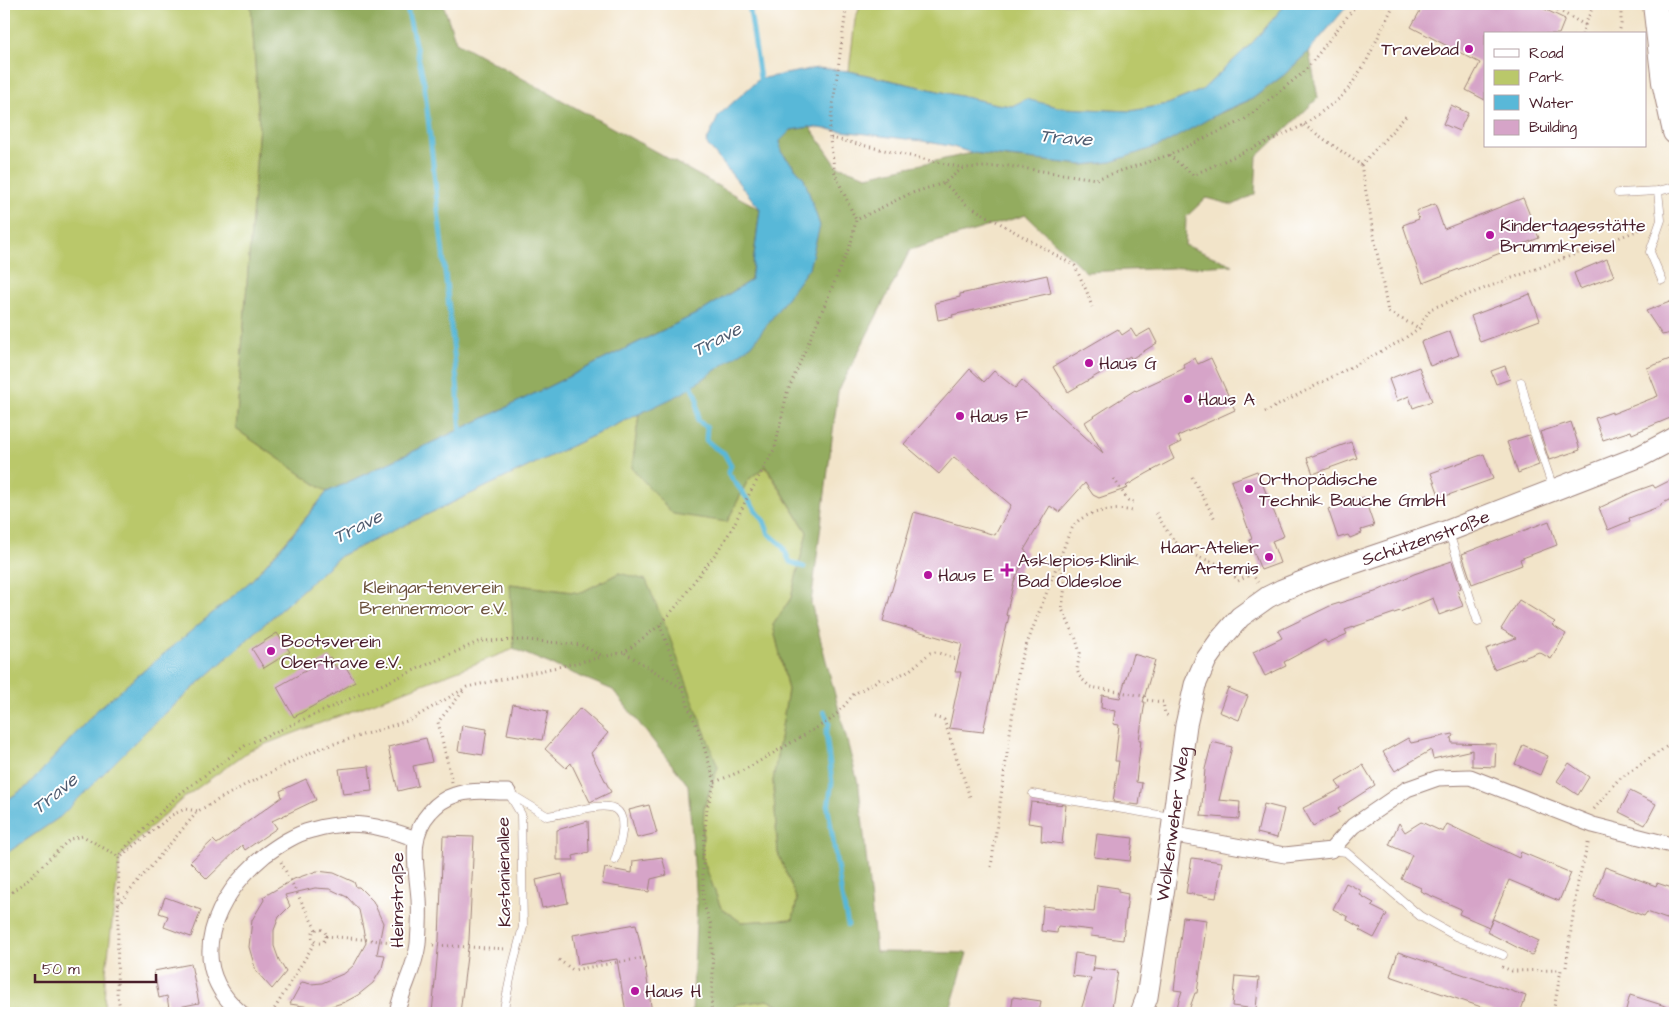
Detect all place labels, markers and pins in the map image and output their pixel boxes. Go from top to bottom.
place label: Travebad [1381,37,1459,62]
marker: Travebad [1463,43,1475,55]
place label: Kindertagesstätte Brummkreisel [1500,213,1646,259]
marker: Kindertagesstätte Brummkreisel [1484,229,1496,241]
place label: Haus G [1099,351,1157,376]
marker: Haus G [1083,357,1095,369]
place label: Haus A [1198,387,1255,412]
marker: Haus A [1182,393,1194,405]
place label: Haus F [970,404,1028,429]
marker: Haus F [954,410,966,422]
place label: Orthopädische Technik Bauche GmbH [1259,467,1446,513]
marker: Orthopädische Technik Bauche GmbH [1243,483,1255,495]
place label: Haar-Atelier Artemis [1160,535,1259,581]
place label: Asklepios-Klinik Bad Oldesloe [1018,548,1139,594]
marker: Haar-Atelier Artemis [1263,551,1275,563]
place label: Haus E [938,563,994,588]
marker: Asklepios-Klinik Bad Oldesloe [1000,563,1014,577]
marker: Haus E [922,569,934,581]
place label: Bootsverein Obertrave e.V. [281,629,402,675]
marker: Bootsverein Obertrave e.V. [265,645,277,657]
place label: Haus H [645,979,701,1004]
marker: Haus H [629,985,641,997]

